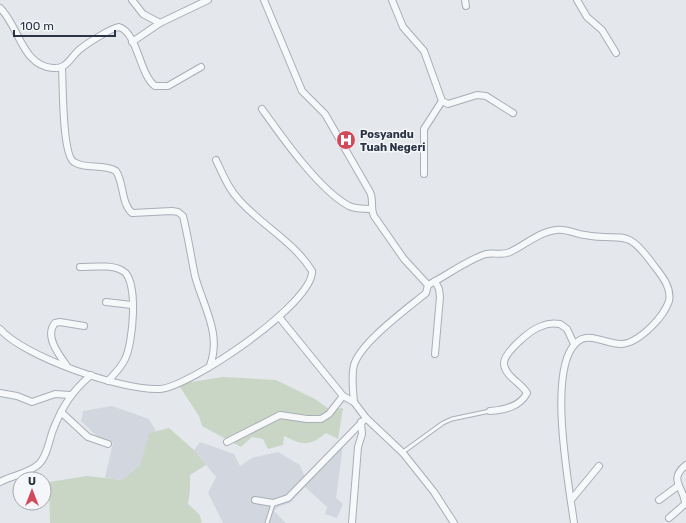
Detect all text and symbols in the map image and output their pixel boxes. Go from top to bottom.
scale bar [14,12,115,38]
text: 100 m [20,19,54,33]
place label: Posyandu Tuah Negeri [360,128,426,154]
hospital icon: Posyandu Tuah Negeri [335,129,357,151]
north arrow [12,471,52,511]
text: U [28,475,36,488]

